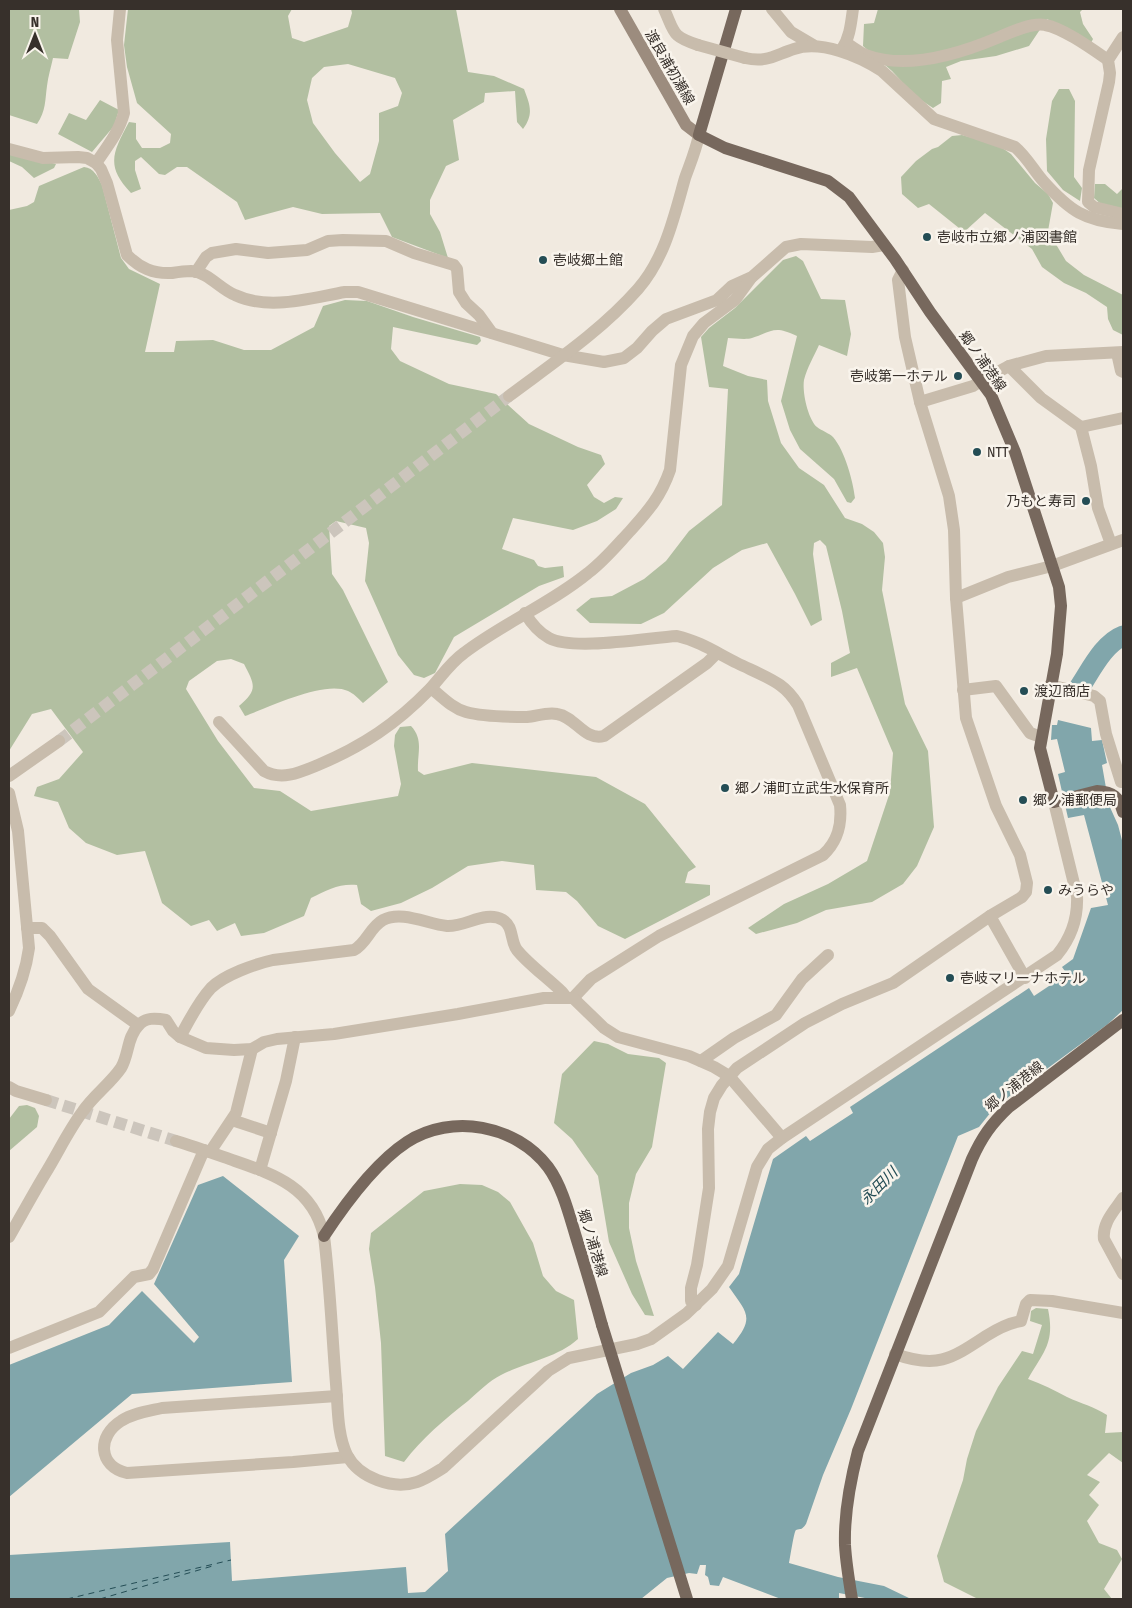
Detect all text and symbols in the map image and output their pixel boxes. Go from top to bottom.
north arrow [10,10,60,60]
text: N [31,14,39,31]
street label: 渡良浦初瀬線 [641,27,698,108]
place label: 壱岐市立郷ノ浦図書館 [937,229,1077,246]
marker: 壱岐市立郷ノ浦図書館 [921,231,933,243]
place label: 壱岐郷土館 [553,252,623,269]
marker: 壱岐郷土館 [537,254,549,266]
street label: 郷ノ浦港線 [956,328,1010,395]
place label: 壱岐第一ホテル [850,368,948,385]
marker: 壱岐第一ホテル [952,370,964,382]
place label: NTT [987,444,1009,461]
marker: NTT [971,446,983,458]
place label: 乃もと寿司 [1006,493,1076,510]
marker: 乃もと寿司 [1080,495,1092,507]
place label: 渡辺商店 [1034,683,1090,700]
marker: 渡辺商店 [1018,685,1030,697]
place label: 郷ノ浦町立武生水保育所 [735,780,889,797]
marker: 郷ノ浦町立武生水保育所 [719,782,731,794]
place label: 郷ノ浦郵便局 [1033,792,1117,809]
marker: 郷ノ浦郵便局 [1017,794,1029,806]
place label: みうらや [1058,882,1114,899]
marker: みうらや [1042,884,1054,896]
place label: 壱岐マリーナホテル [960,970,1086,987]
marker: 壱岐マリーナホテル [944,972,956,984]
street label: 郷ノ浦港線 [982,1058,1047,1115]
water label: 永田川 [857,1162,903,1208]
street label: 郷ノ浦港線 [574,1207,611,1279]

